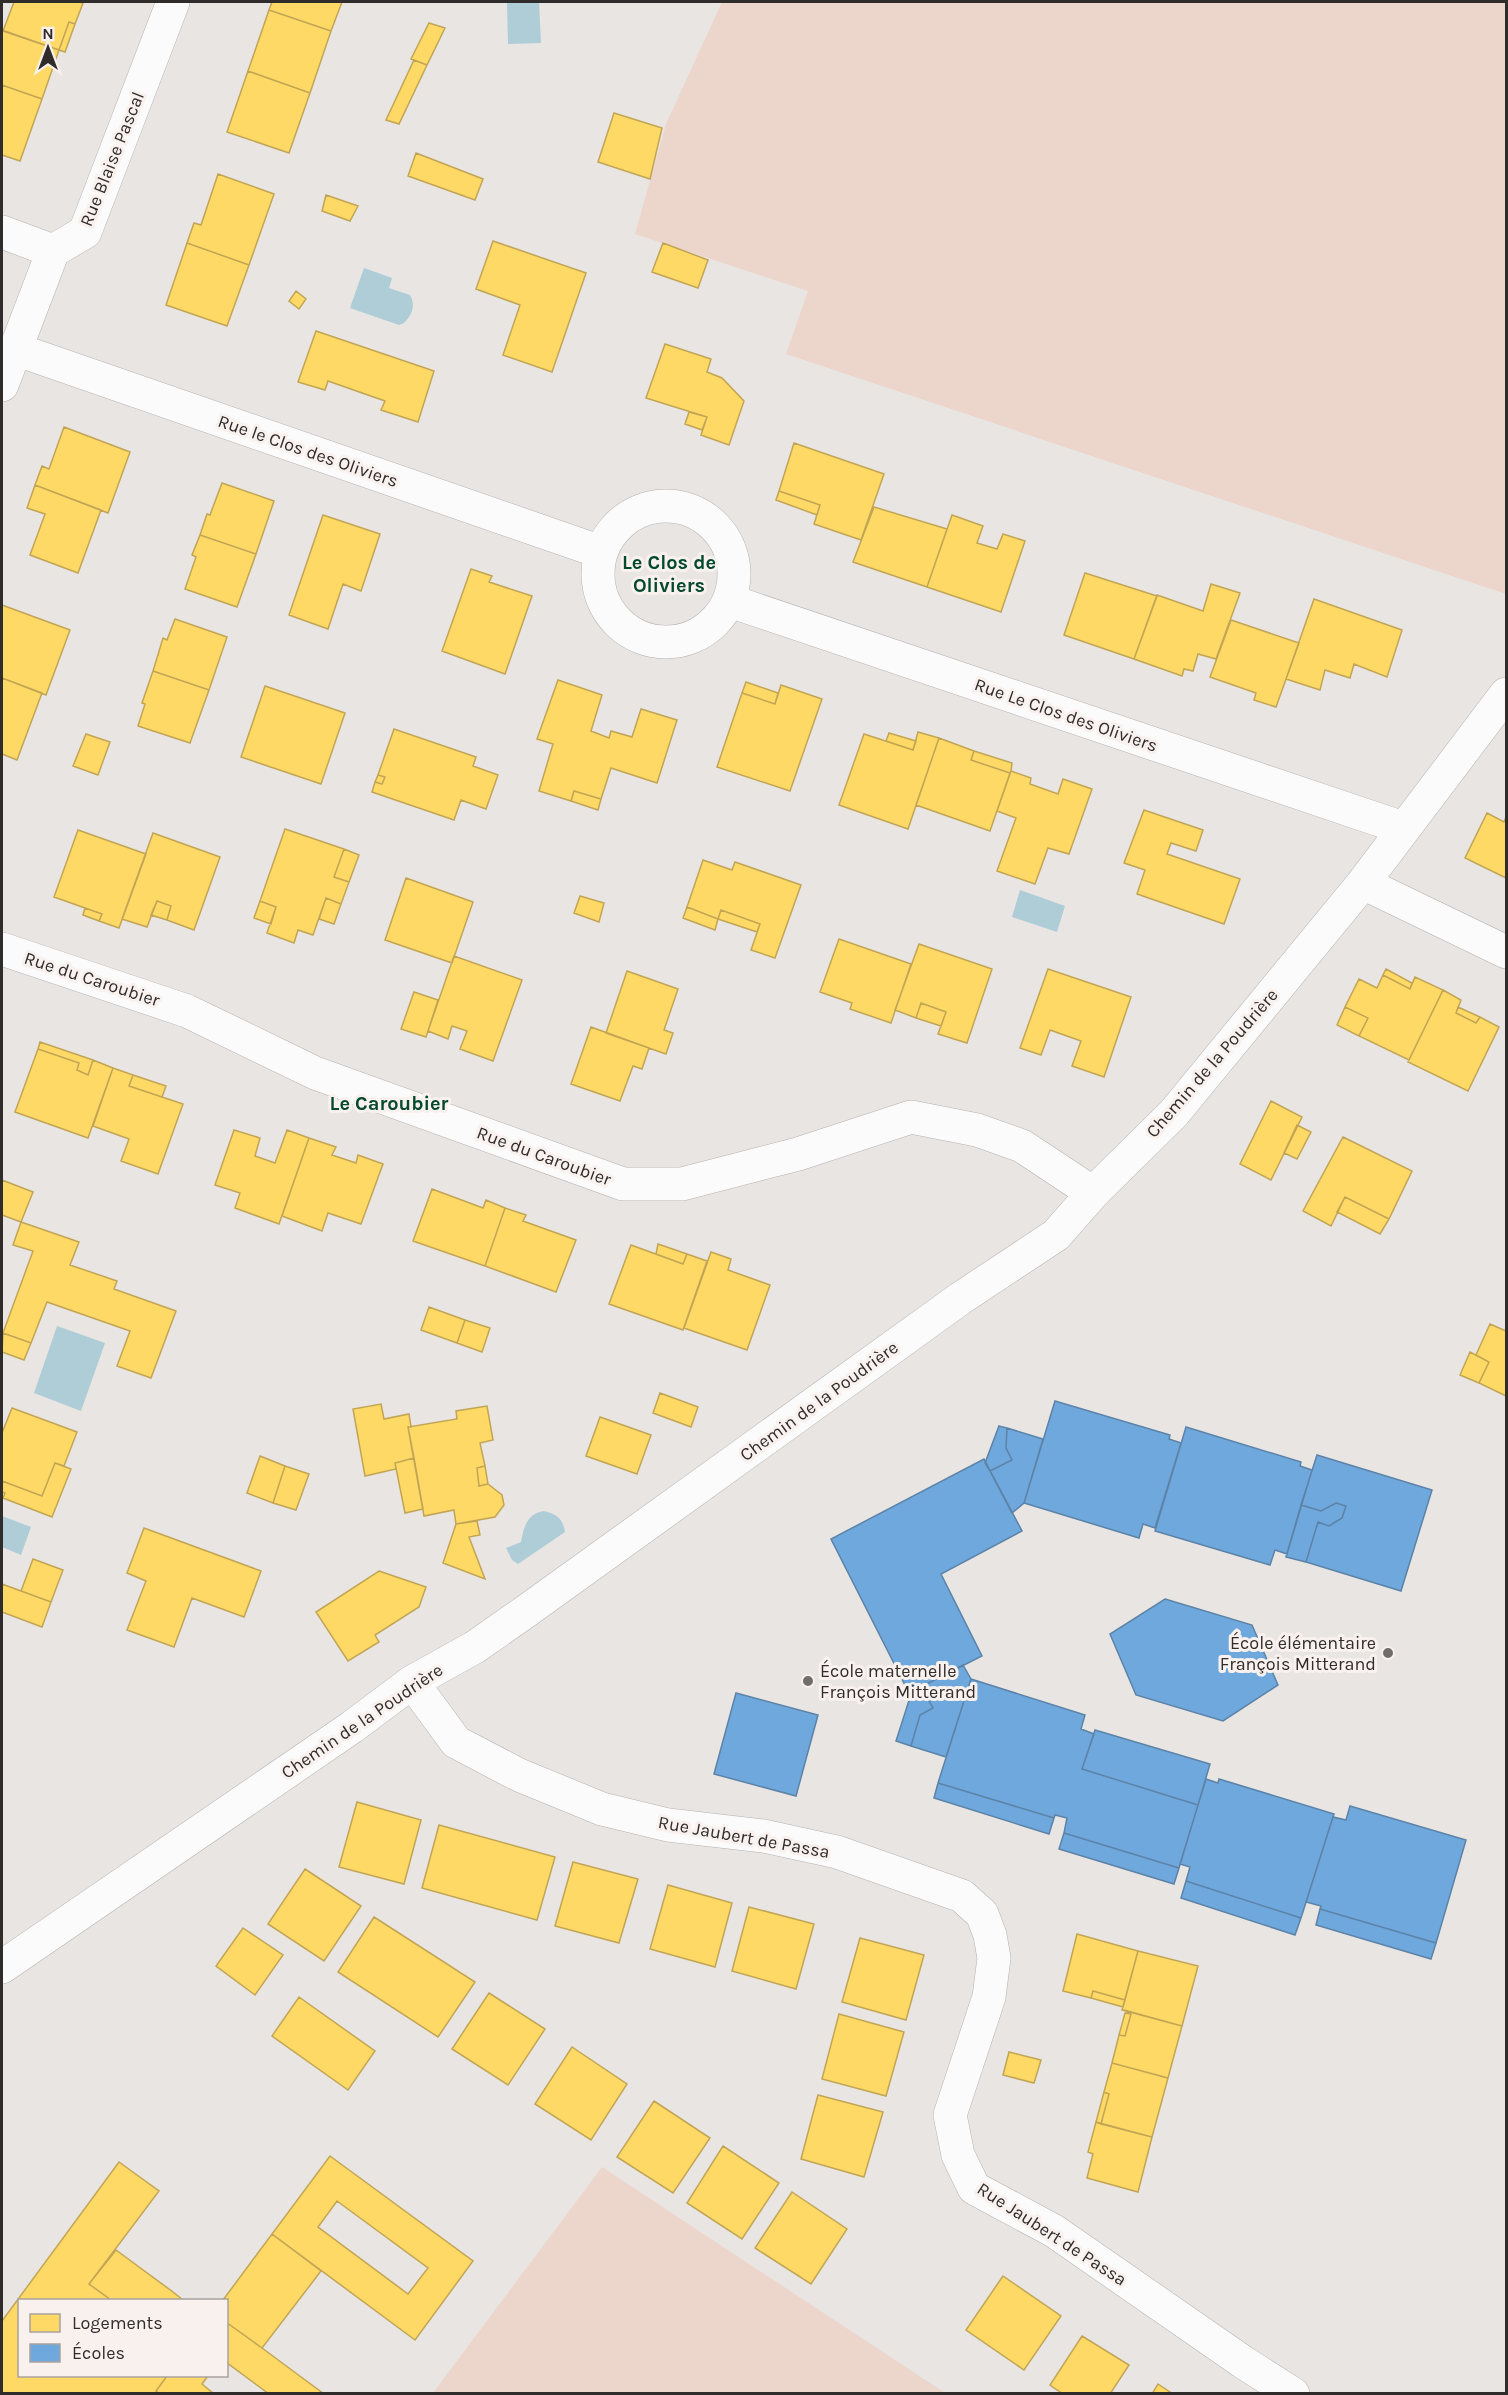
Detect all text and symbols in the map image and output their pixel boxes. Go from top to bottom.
north arrow [18,18,78,78]
text: N [42,24,54,43]
street label: Rue Blaise Pascal [75,88,149,230]
street label: Rue le Clos des Oliviers [215,410,401,492]
district label: Le Clos de Oliviers [622,551,716,597]
street label: Rue Le Clos des Oliviers [972,673,1160,757]
street label: Rue du Caroubier [21,947,163,1011]
street label: Chemin de la Poudrière [1141,984,1283,1142]
district label: Le Caroubier [330,1092,449,1115]
street label: Rue du Caroubier [474,1122,615,1191]
street label: Chemin de la Poudrière [736,1336,902,1466]
place label: École élémentaire François Mitterand [1220,1631,1376,1675]
marker: École élémentaire François Mitterand [1381,1646,1395,1660]
street label: Chemin de la Poudrière [277,1659,447,1783]
place label: École maternelle François Mitterand [820,1659,976,1703]
marker: École maternelle François Mitterand [801,1674,815,1688]
street label: Rue Jaubert de Passa [656,1811,832,1863]
street label: Rue Jaubert de Passa [973,2177,1131,2291]
legend [18,2299,228,2377]
text: Logements [72,2312,163,2334]
text: Écoles [72,2341,125,2364]

